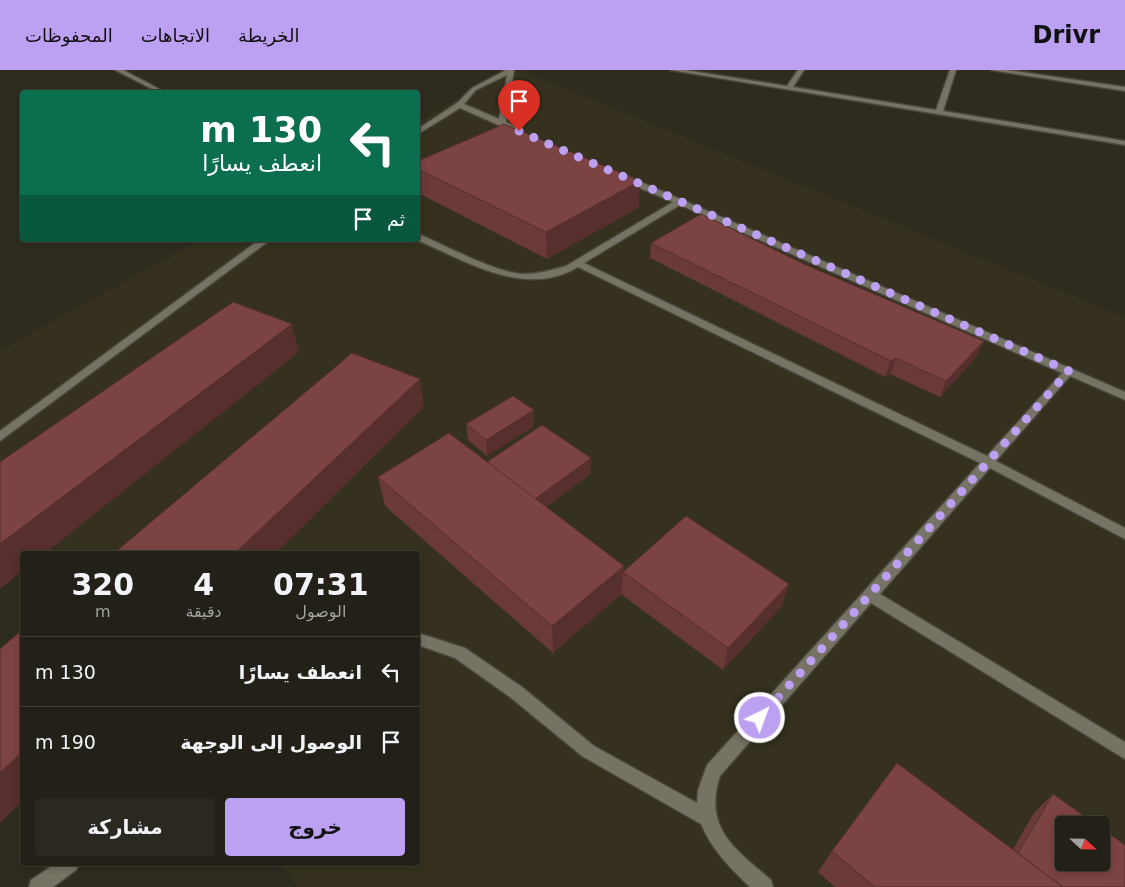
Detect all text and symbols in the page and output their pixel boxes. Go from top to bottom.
text: Drivr [1033,21,1100,49]
text: المحفوظات [25,25,113,46]
text: الاتجاهات [141,25,210,46]
text: الخريطة [238,25,299,46]
pin [498,80,540,131]
icon: arrive [505,87,533,115]
text: 130 m [200,110,322,150]
icon: left [340,110,405,175]
text: انعطف يسارًا [202,151,322,176]
icon: arrive [349,205,377,233]
text: ثم [387,208,405,230]
text: 320 [71,567,134,602]
text: 4 [193,567,214,602]
text: 07:31 [273,567,369,602]
text: m [95,602,111,621]
text: دقيقة [185,602,222,621]
text: الوصول [295,602,346,621]
icon: left [377,658,405,686]
text: 130 m [35,661,96,683]
text: انعطف يسارًا [239,661,362,683]
position arrow [733,691,785,743]
icon: arrive [377,728,405,756]
text: 190 m [35,731,96,753]
text: الوصول إلى الوجهة [180,731,362,753]
button: مشاركة [35,798,215,856]
button: خروج [225,798,405,856]
north arrow [1055,816,1110,871]
map controls [1055,816,1110,871]

